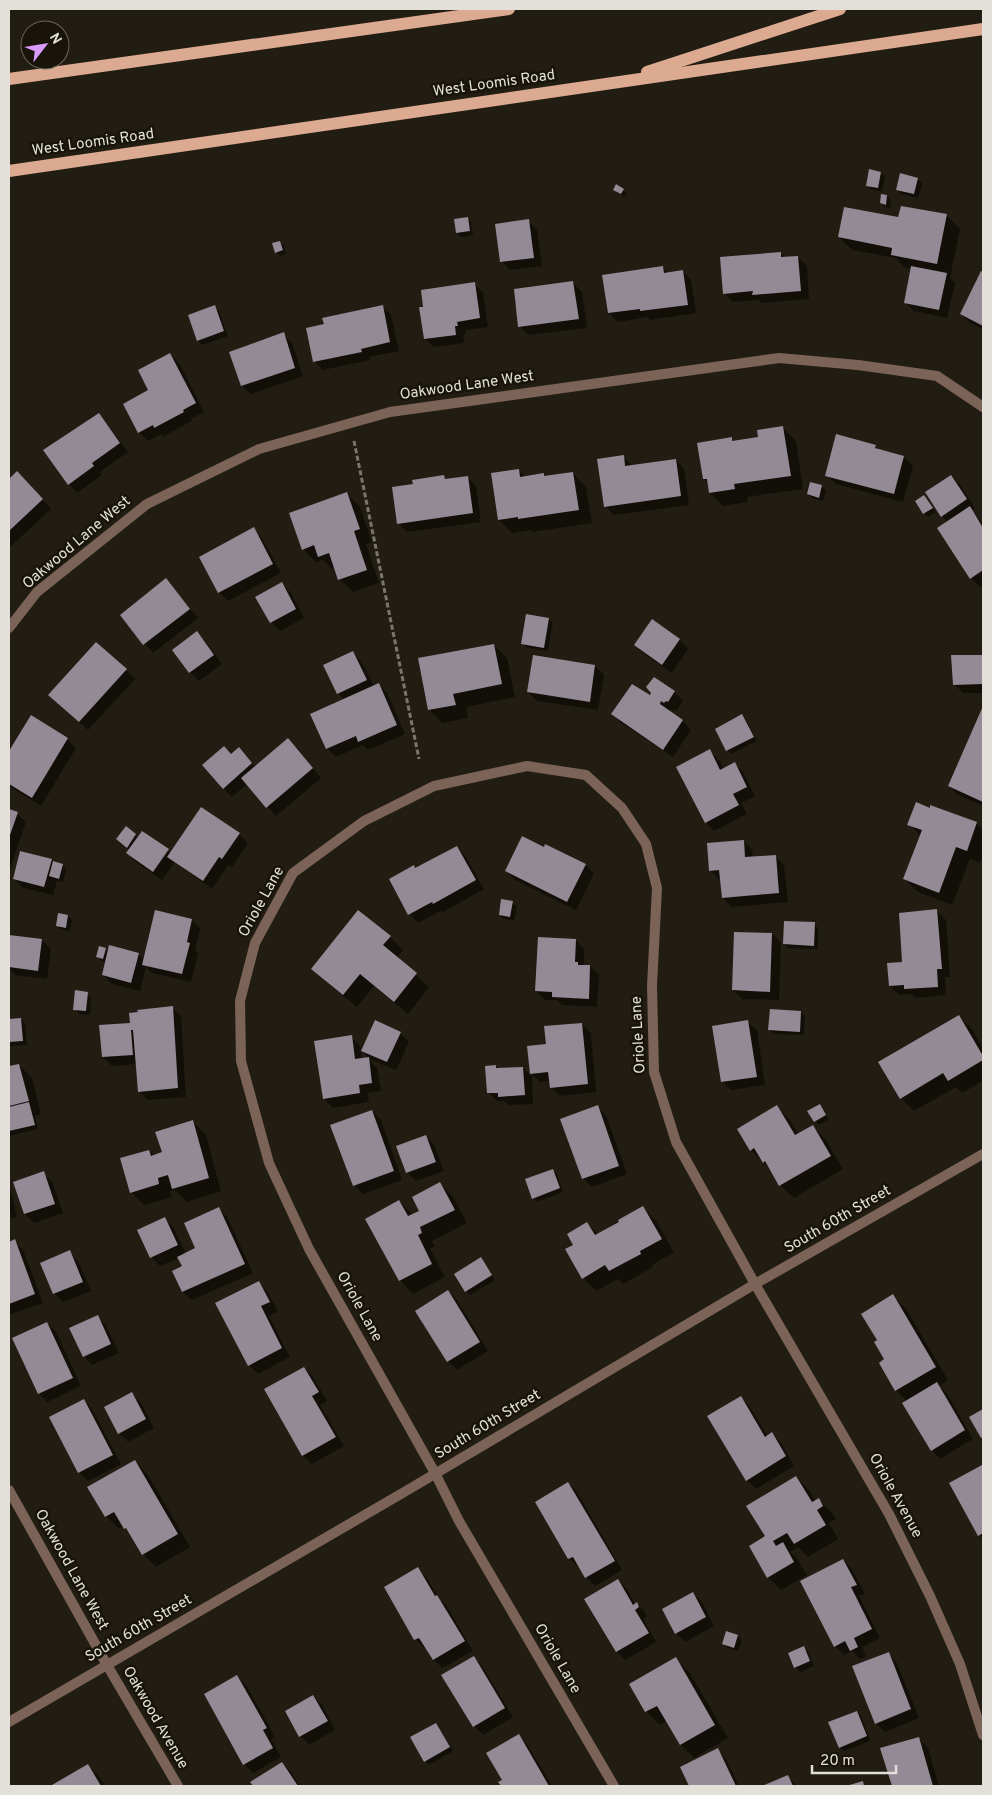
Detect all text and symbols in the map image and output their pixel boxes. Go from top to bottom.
north arrow [20,20,70,70]
text: N [45,30,65,48]
street label: West Loomis Road [432,66,556,102]
street label: West Loomis Road [31,125,155,161]
street label: Oakwood Lane West [399,367,535,405]
street label: Oakwood Lane West [19,492,135,594]
street label: Oriole Lane [235,863,289,941]
street label: Oriole Lane [627,996,651,1074]
street label: South 60th Street [781,1182,895,1258]
street label: Oriole Lane [332,1268,386,1346]
street label: South 60th Street [432,1386,544,1464]
street label: Oriole Avenue [864,1450,926,1542]
street label: Oakwood Lane West [30,1506,112,1634]
street label: South 60th Street [82,1591,196,1667]
street label: Oriole Lane [529,1621,585,1697]
street label: Oakwood Avenue [118,1663,192,1773]
scale bar [812,1742,896,1774]
text: 20 m [820,1752,855,1771]

